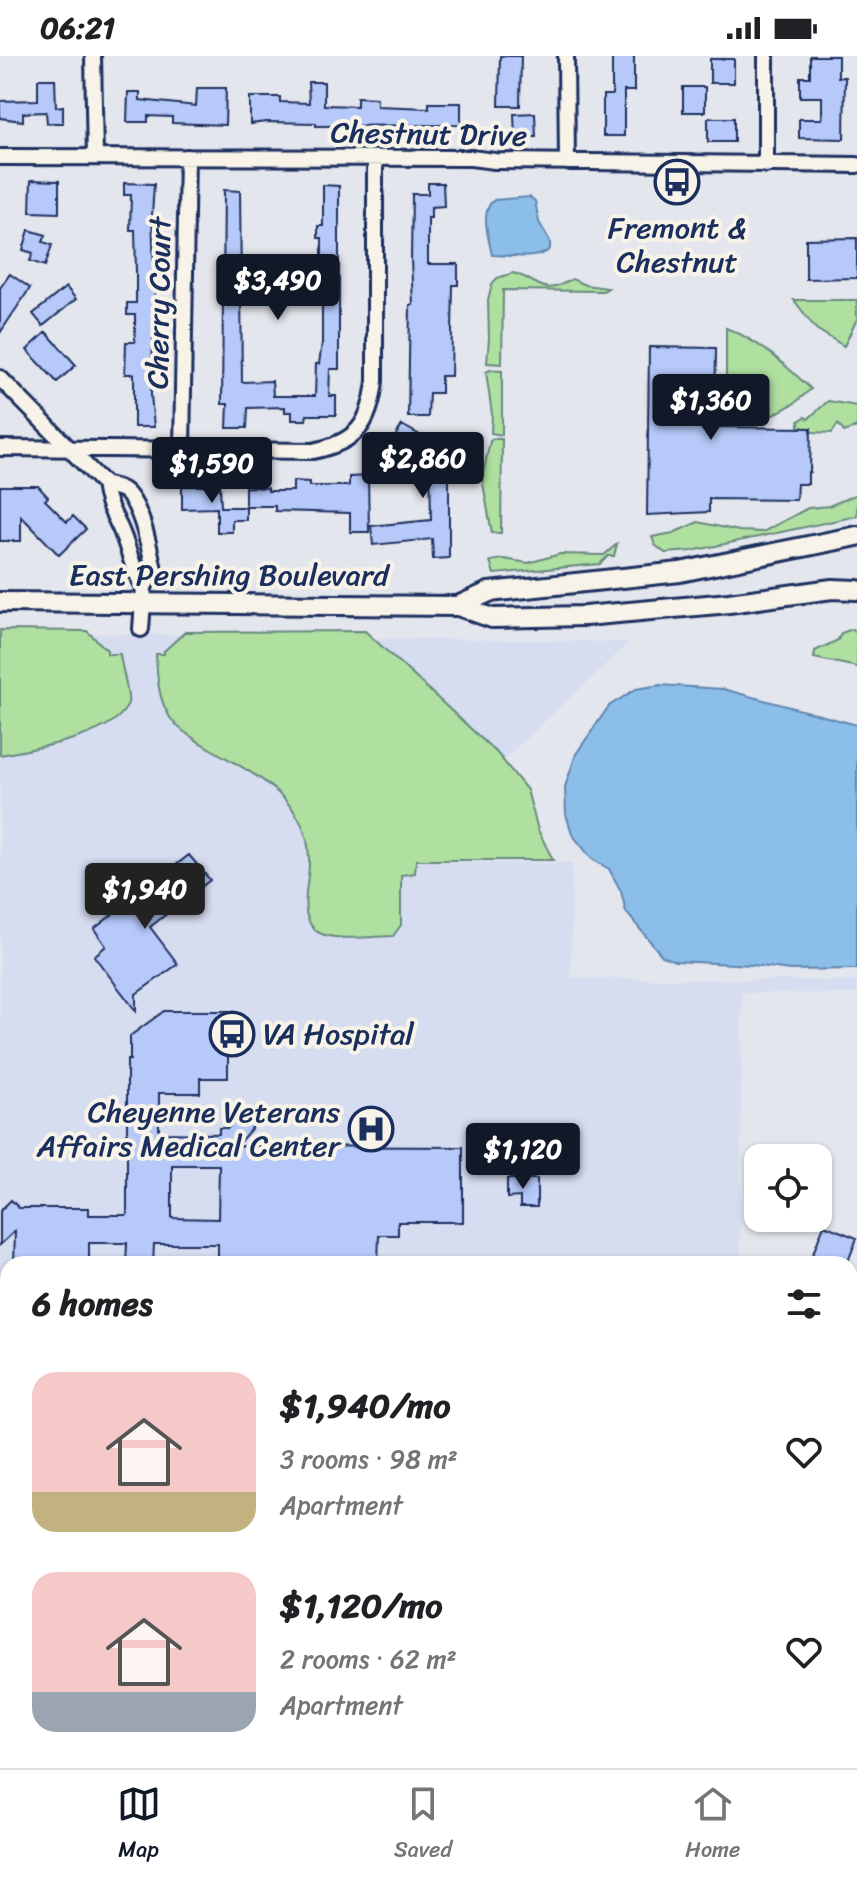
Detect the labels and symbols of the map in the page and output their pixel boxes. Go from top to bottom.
street label: Chestnut Drive [330,105,528,163]
bus stop icon: Fremont & Chestnut [653,158,701,206]
place label: Fremont & Chestnut [608,201,746,289]
street label: Cherry Court [131,215,188,390]
pin: $3,490 [213,254,343,322]
pin: $1,360 [646,374,776,442]
pin: $2,860 [358,432,488,500]
pin: $1,590 [147,437,277,505]
street label: East Pershing Boulevard [69,548,391,602]
pin: $1,940 [80,863,210,931]
place label: VA Hospital [263,1007,415,1061]
bus stop icon: VA Hospital [208,1010,256,1058]
place label: Cheyenne Veterans Affairs Medical Center [36,1085,342,1173]
hospital icon: Cheyenne Veterans Affairs Medical Center [347,1105,395,1153]
pin: $1,120 [458,1123,588,1191]

